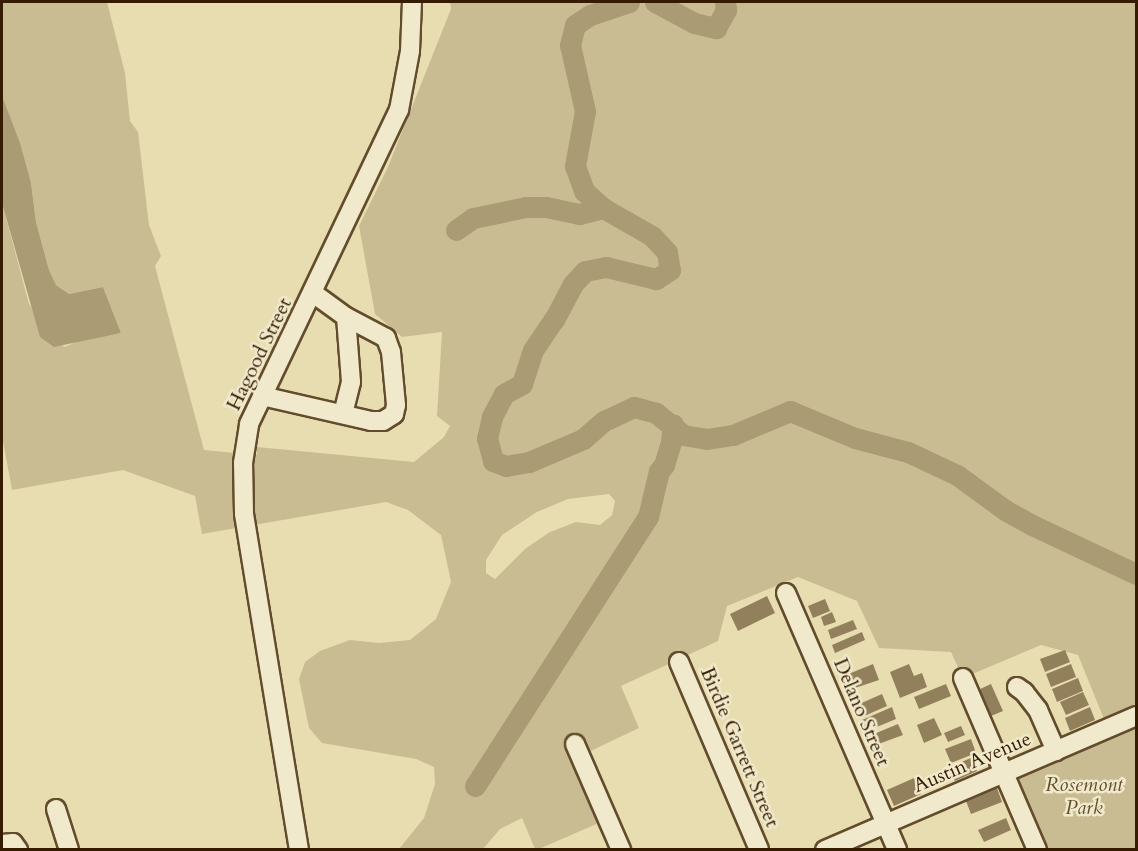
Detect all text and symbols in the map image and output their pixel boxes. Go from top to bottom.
street label: Hagood Street [221,294,297,414]
street label: Delano Street [829,655,895,769]
street label: Birdie Garrett Street [695,663,785,831]
street label: Austin Avenue [910,726,1034,798]
park label: Rosemont Park [1045,773,1123,820]

